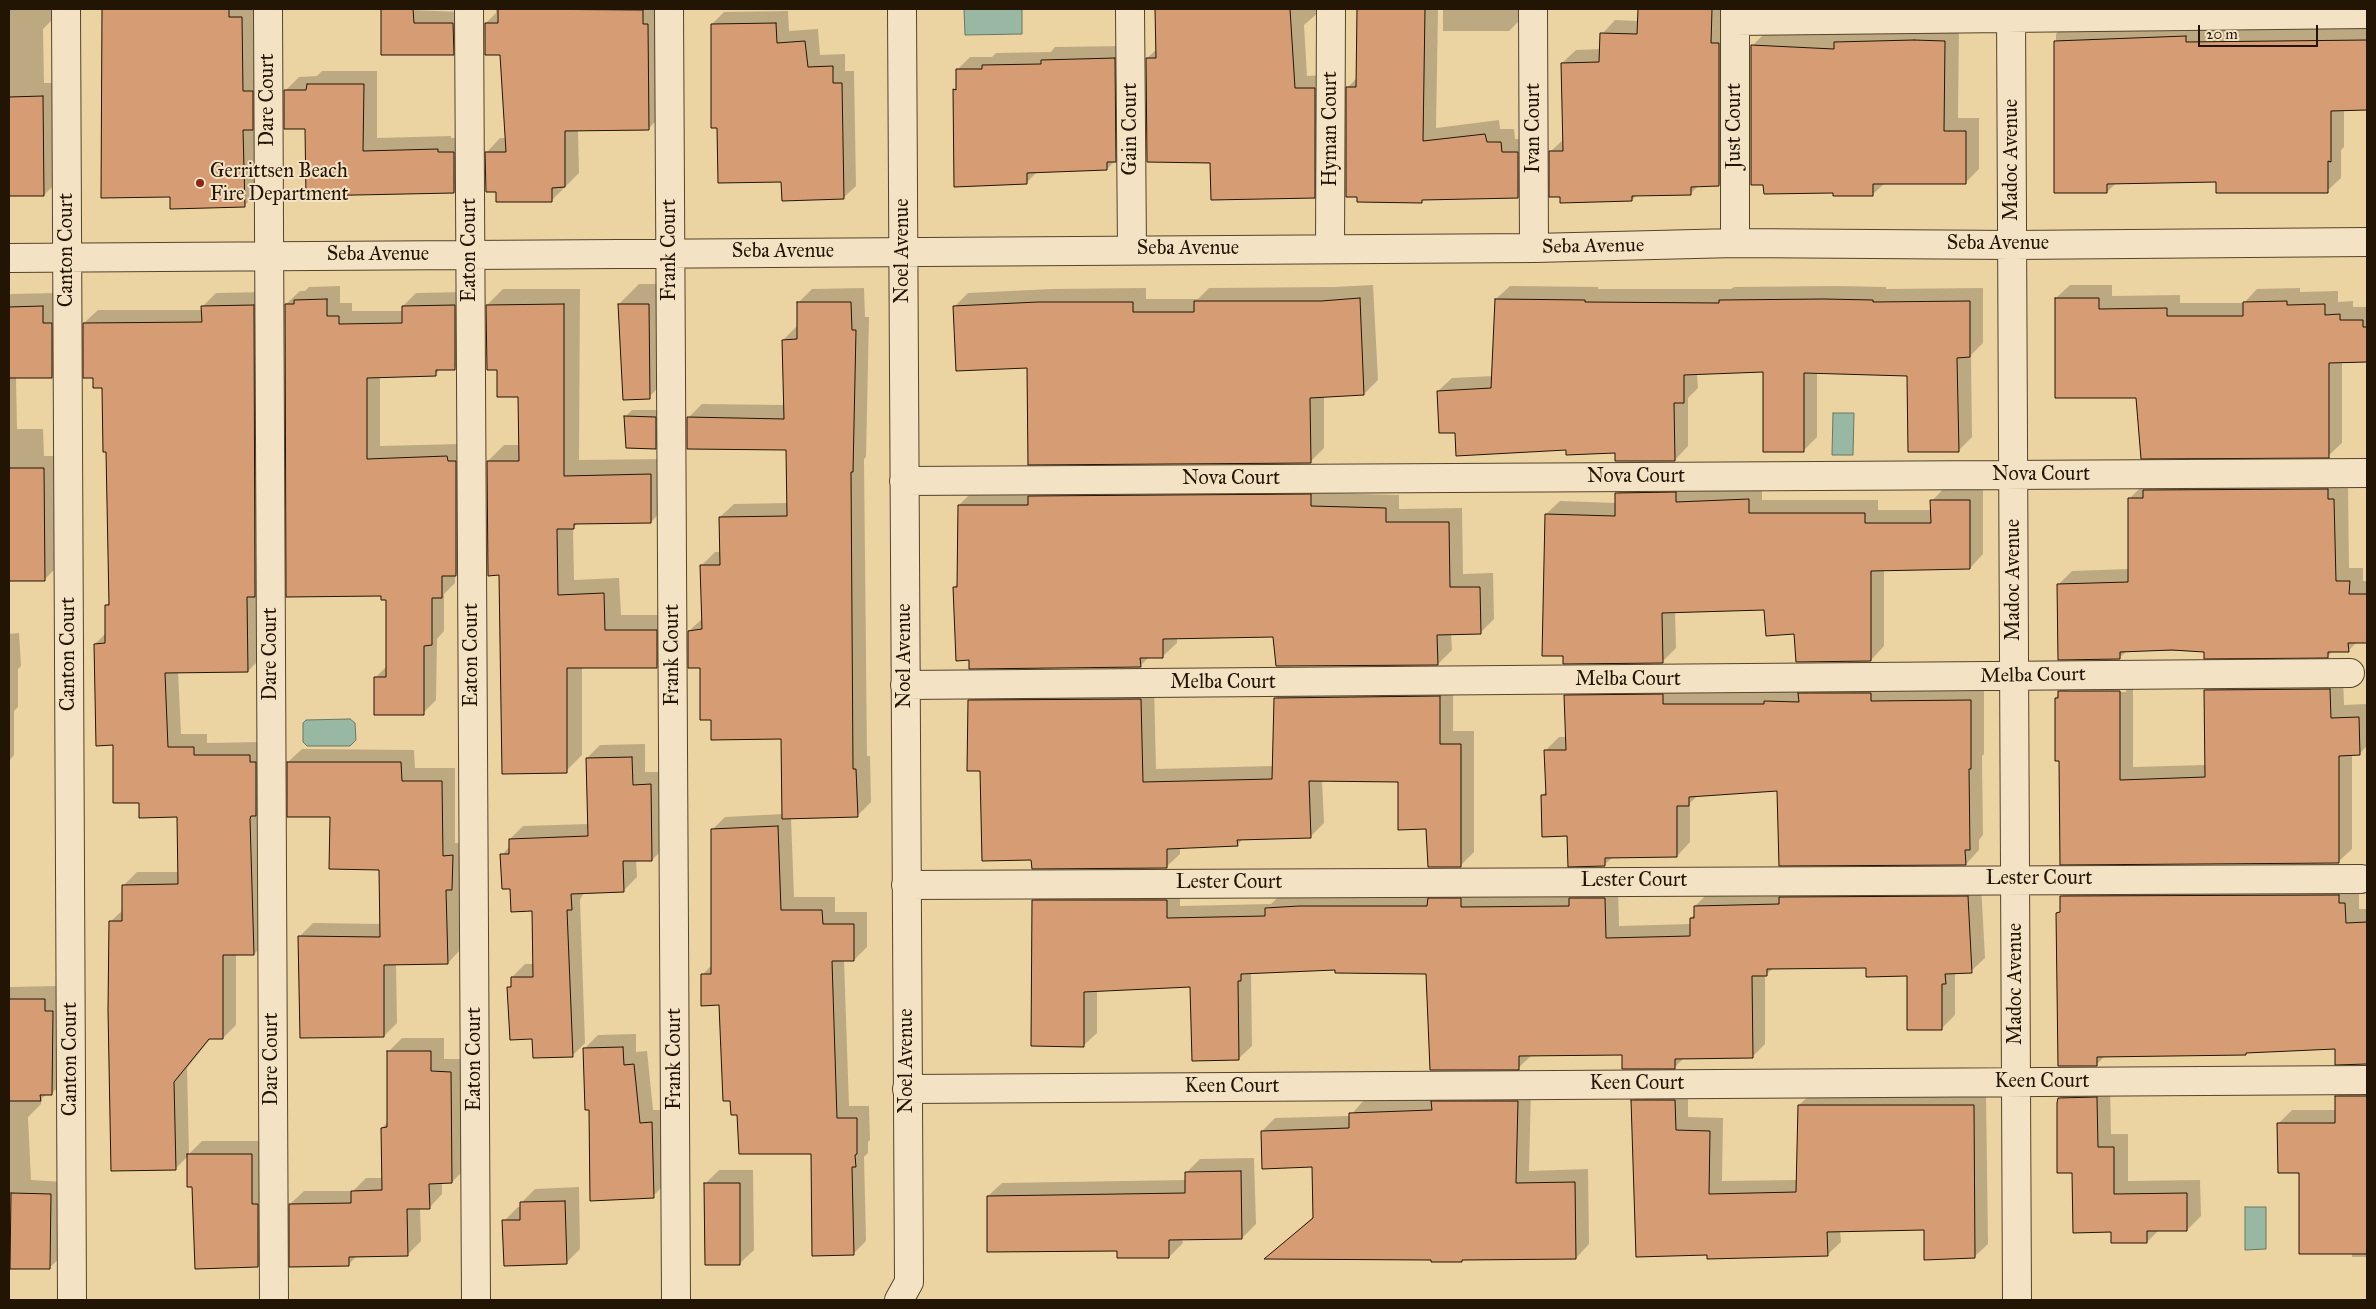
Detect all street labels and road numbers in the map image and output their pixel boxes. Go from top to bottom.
street label: Dare Court [256,53,280,147]
street label: Hyman Court [1319,71,1343,187]
street label: Gain Court [1119,83,1143,175]
street label: Ivan Court [1522,83,1546,173]
street label: Just Court [1723,83,1747,169]
street label: Madoc Avenue [2000,99,2024,221]
street label: Canton Court [55,193,79,307]
street label: Eaton Court [458,198,482,302]
street label: Frank Court [658,199,682,301]
street label: Noel Avenue [891,199,915,303]
street label: Seba Avenue [1947,232,2049,256]
street label: Seba Avenue [1542,234,1644,260]
street label: Seba Avenue [1137,237,1239,261]
street label: Seba Avenue [732,240,834,264]
street label: Seba Avenue [327,243,429,267]
street label: Nova Court [1992,463,2090,487]
street label: Nova Court [1587,465,1685,489]
street label: Nova Court [1182,467,1280,491]
street label: Madoc Avenue [2002,519,2026,641]
street label: Canton Court [57,597,81,711]
street label: Eaton Court [460,603,484,707]
street label: Frank Court [661,604,685,706]
street label: Noel Avenue [893,604,917,708]
street label: Dare Court [259,607,283,701]
street label: Melba Court [1980,663,2086,689]
street label: Melba Court [1575,668,1681,692]
street label: Melba Court [1170,671,1276,695]
street label: Lester Court [1986,867,2092,891]
street label: Lester Court [1581,869,1687,893]
street label: Lester Court [1176,871,1282,895]
street label: Madoc Avenue [2004,923,2028,1045]
street label: Canton Court [59,1002,83,1116]
street label: Eaton Court [463,1007,487,1111]
street label: Frank Court [663,1008,687,1110]
street label: Noel Avenue [895,1009,919,1113]
street label: Dare Court [260,1012,284,1106]
street label: Keen Court [1995,1070,2089,1094]
street label: Keen Court [1590,1072,1684,1096]
street label: Keen Court [1185,1075,1279,1099]

